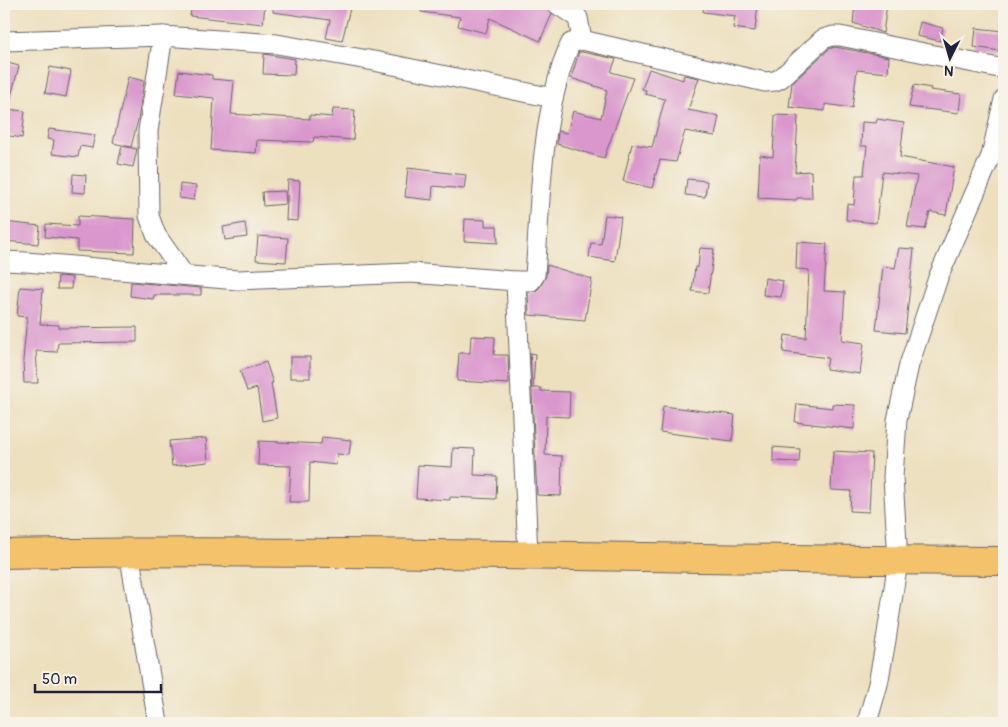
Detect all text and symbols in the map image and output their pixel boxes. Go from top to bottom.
north arrow [926,32,976,82]
text: N [943,62,954,79]
scale bar [35,662,161,694]
text: 50 m [42,670,77,689]

